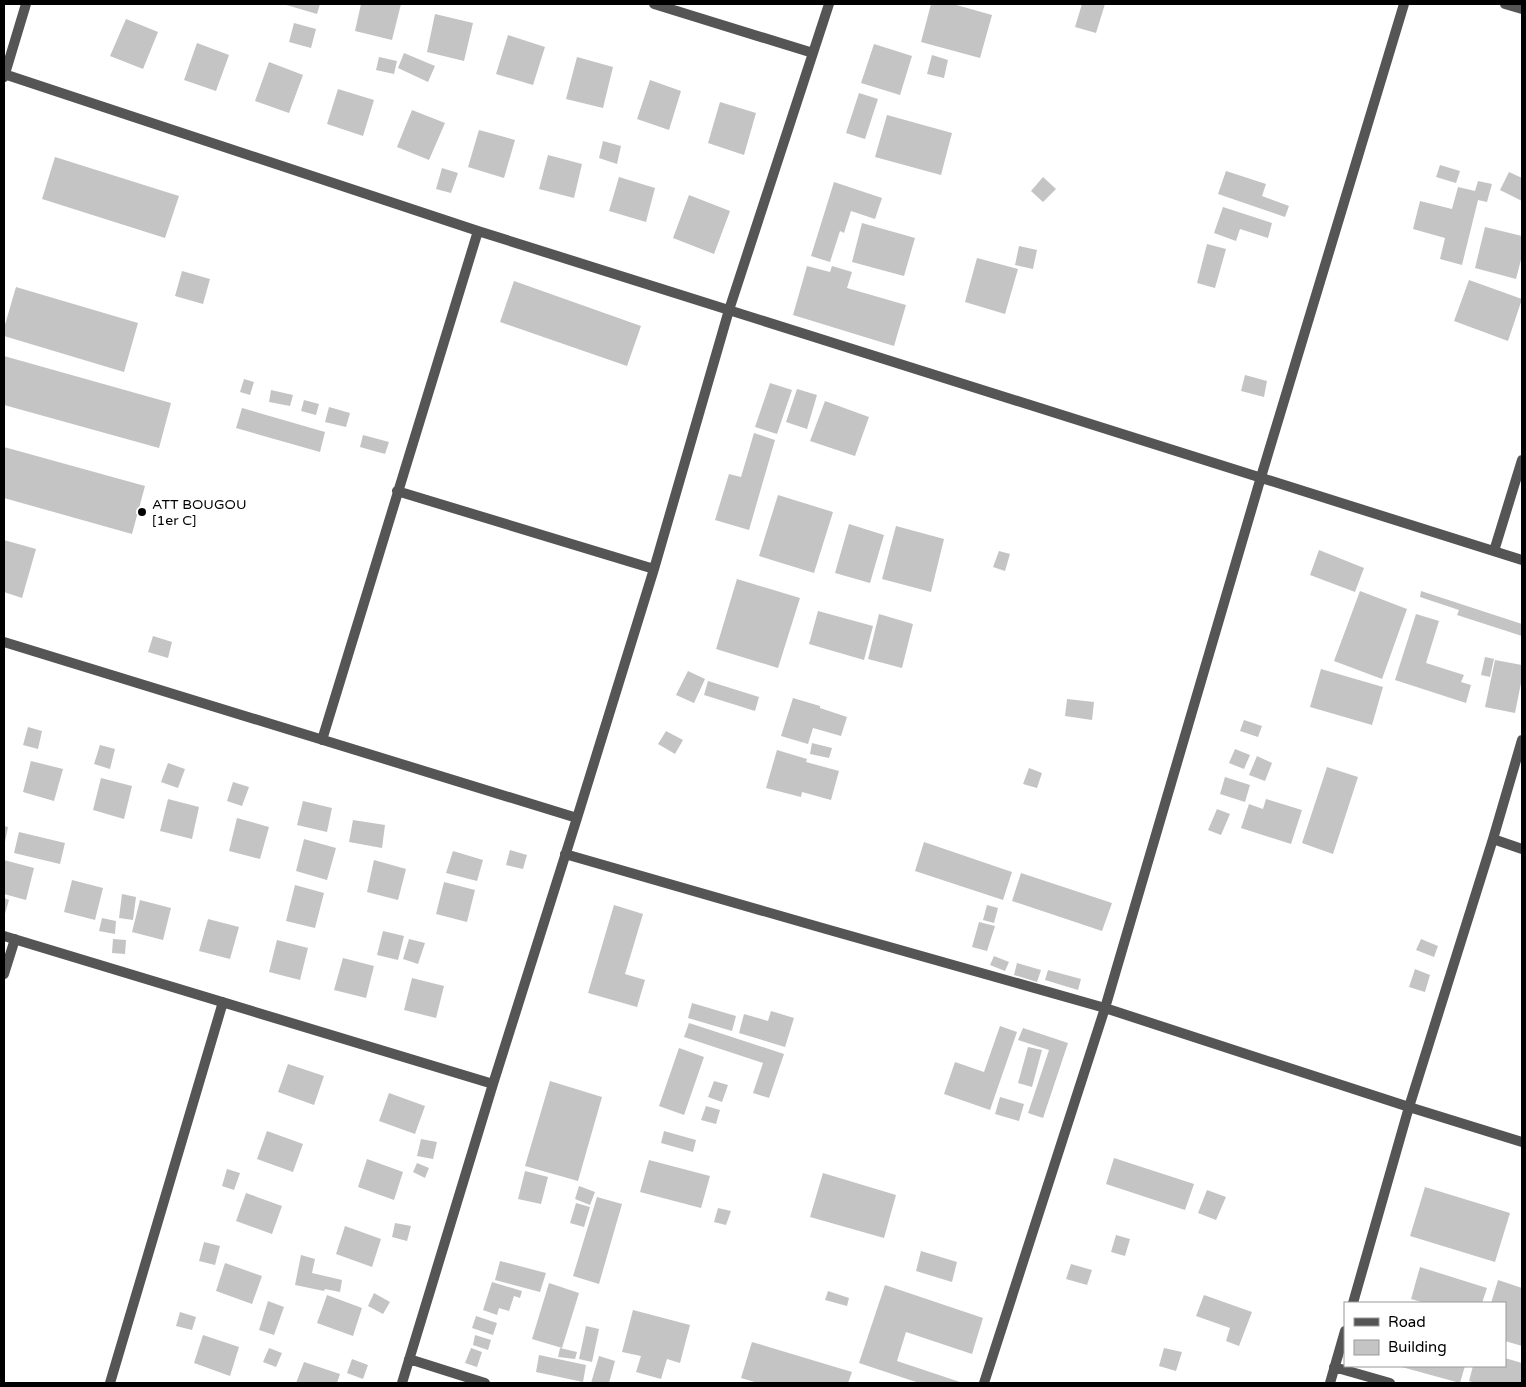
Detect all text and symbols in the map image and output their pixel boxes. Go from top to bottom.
place label: ATT BOUGOU [1er C] [152,496,247,529]
marker: ATT BOUGOU [1er C] [136,506,148,518]
legend [1344,1302,1506,1367]
text: Road [1388,1313,1426,1331]
text: Building [1388,1338,1447,1356]

